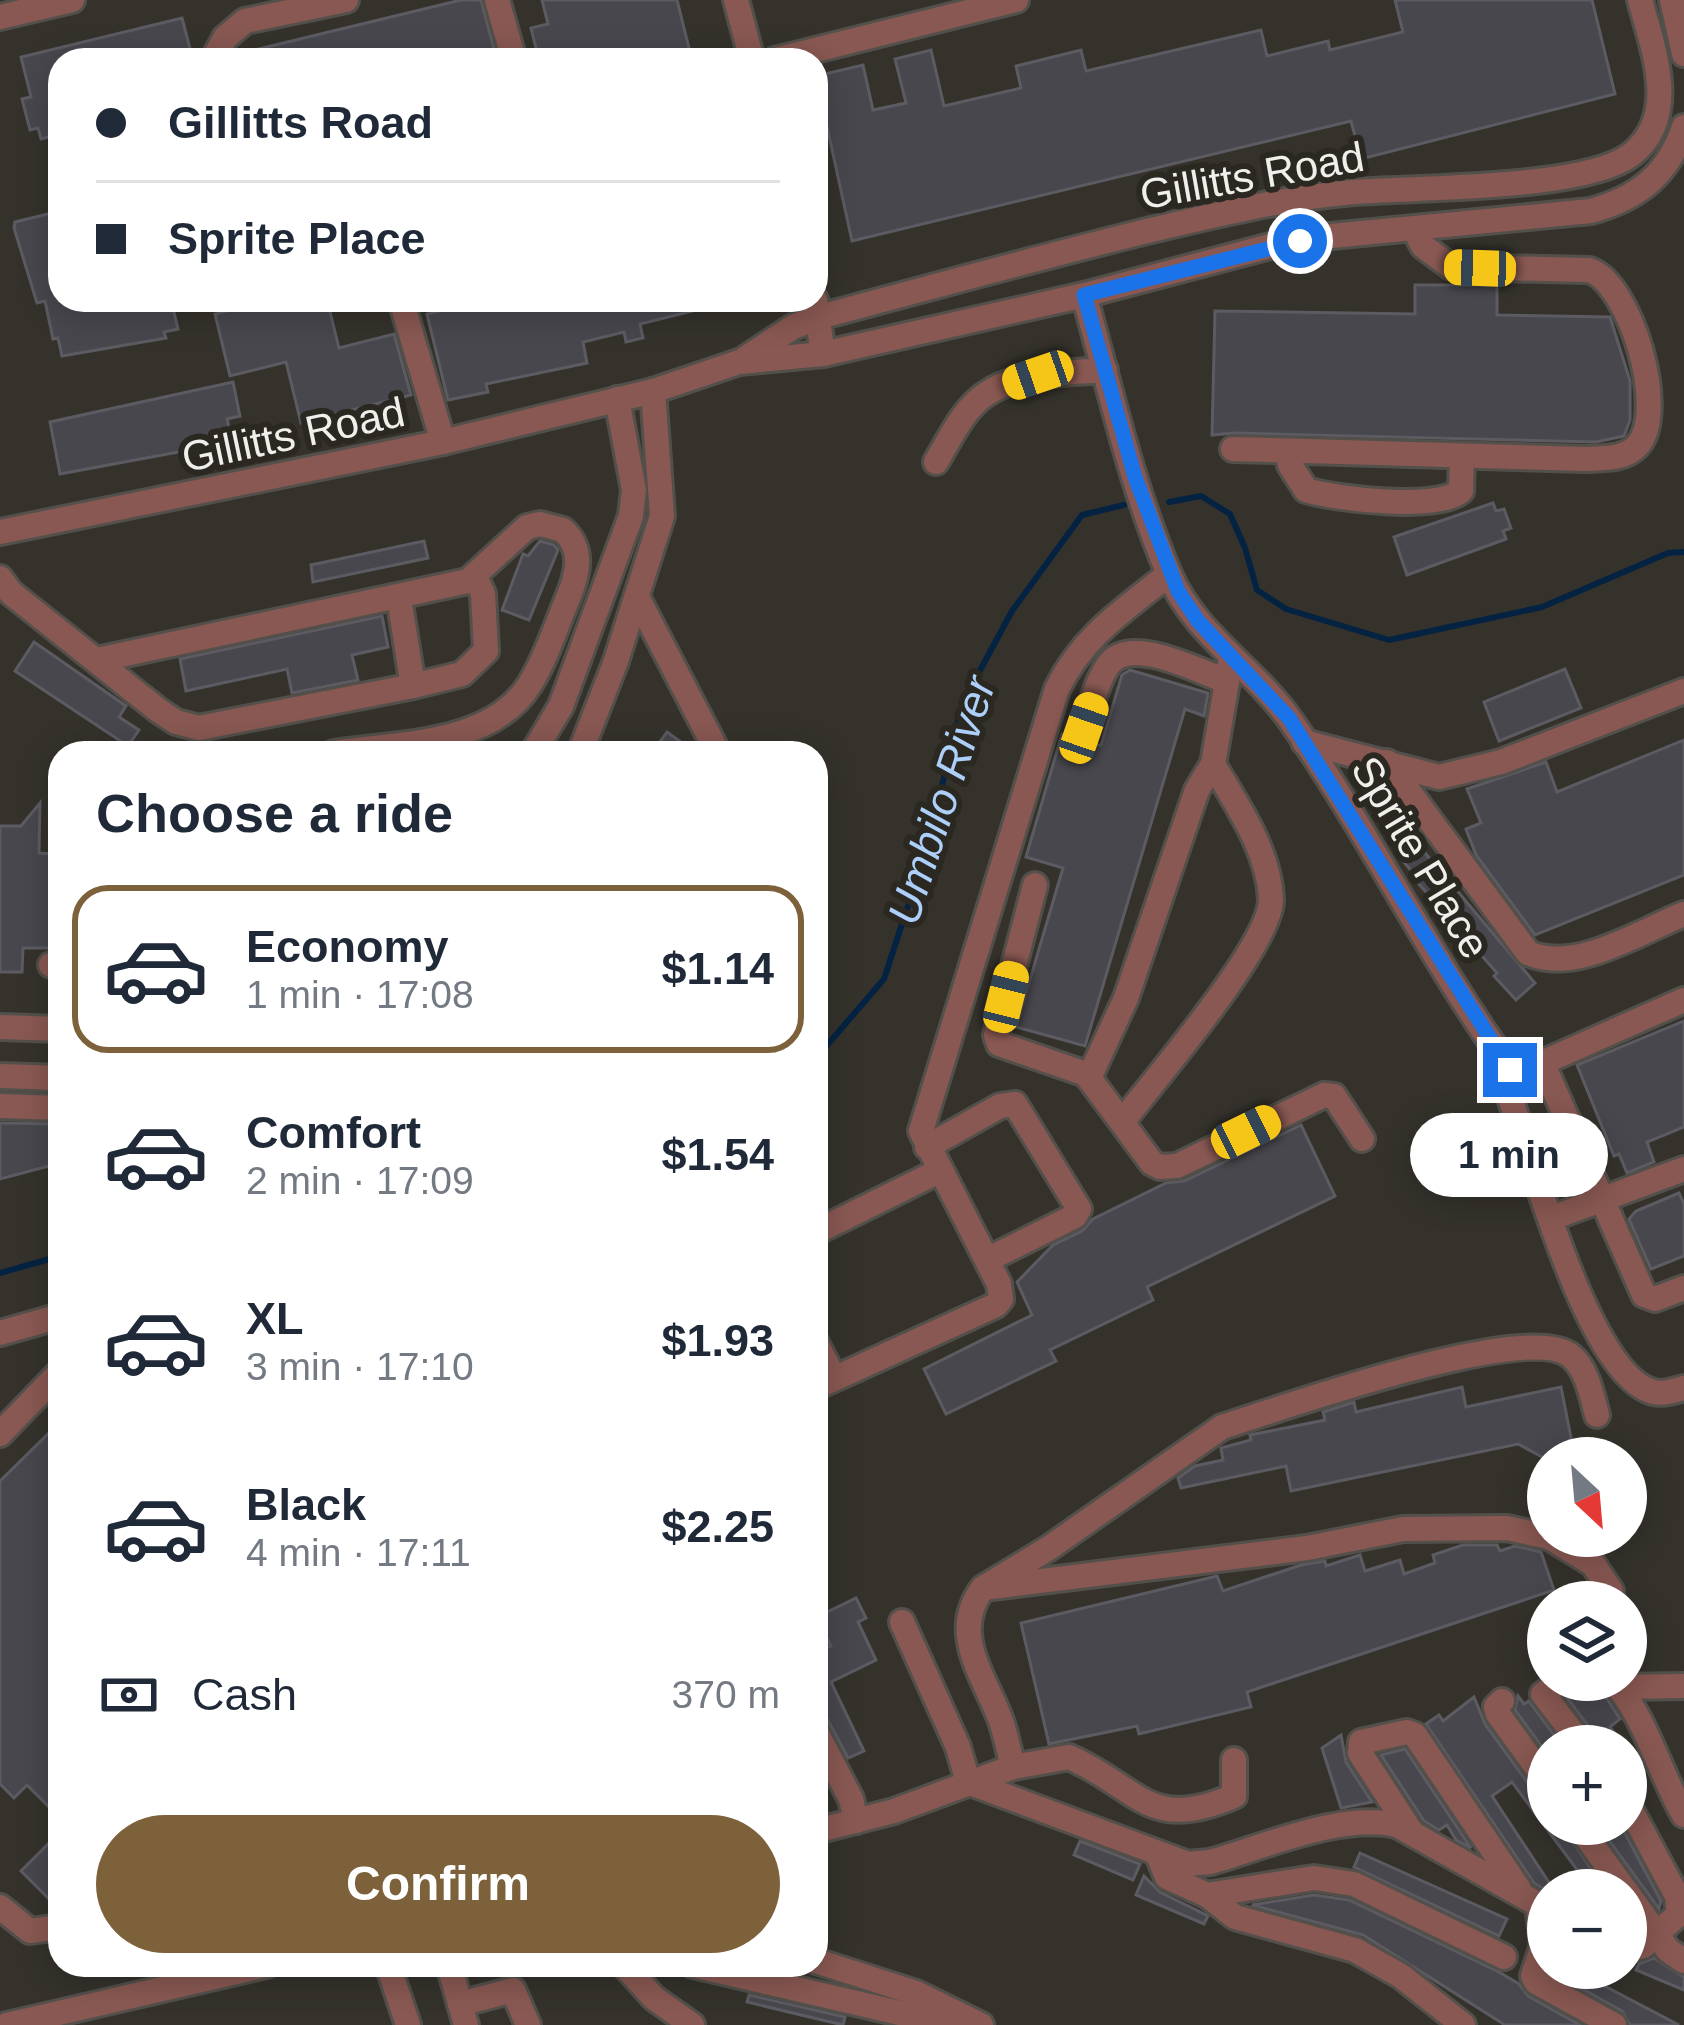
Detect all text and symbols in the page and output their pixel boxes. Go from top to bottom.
text: Gillitts Road [168,97,433,148]
street label: Gillitts Road [1137,133,1368,218]
text: Sprite Place [168,213,426,264]
route start [1273,214,1327,268]
car [1443,249,1517,287]
car [998,346,1078,404]
street label: Gillitts Road [177,388,409,481]
water label: Umbilo River [877,668,1006,931]
car [1055,688,1113,768]
street label: Sprite Place [1342,748,1499,966]
text: Choose a ride [96,783,453,843]
icon: car [102,915,210,1023]
text: Economy [246,921,449,972]
text: $1.14 [661,943,774,994]
car [980,958,1032,1036]
text: 1 min · 17:08 [246,973,474,1016]
route end [1483,1043,1537,1097]
car [1206,1100,1286,1164]
icon: car [102,1101,210,1209]
text: Comfort [246,1107,421,1158]
callout: 1 min [1411,1112,1609,1196]
text: $1.54 [661,1129,774,1180]
text: 1 min [1458,1133,1560,1176]
text: 2 min · 17:09 [246,1159,474,1202]
icon: car [102,1287,210,1395]
text: XL [246,1293,304,1344]
text: $1.93 [661,1315,774,1366]
text: 3 min · 17:10 [246,1345,474,1388]
north arrow [1527,1437,1647,1557]
map controls [1527,1437,1647,1989]
icon: car [102,1473,210,1581]
text: Black [246,1479,366,1530]
text: $2.25 [661,1501,774,1552]
text: 4 min · 17:11 [246,1531,471,1574]
button: layers [1527,1581,1647,1701]
icon: cash [96,1662,162,1728]
text: Cash [192,1669,297,1720]
text: 370 m [672,1673,780,1716]
button: + [1527,1725,1647,1845]
button: Confirm [96,1815,780,1953]
button: − [1527,1869,1647,1989]

